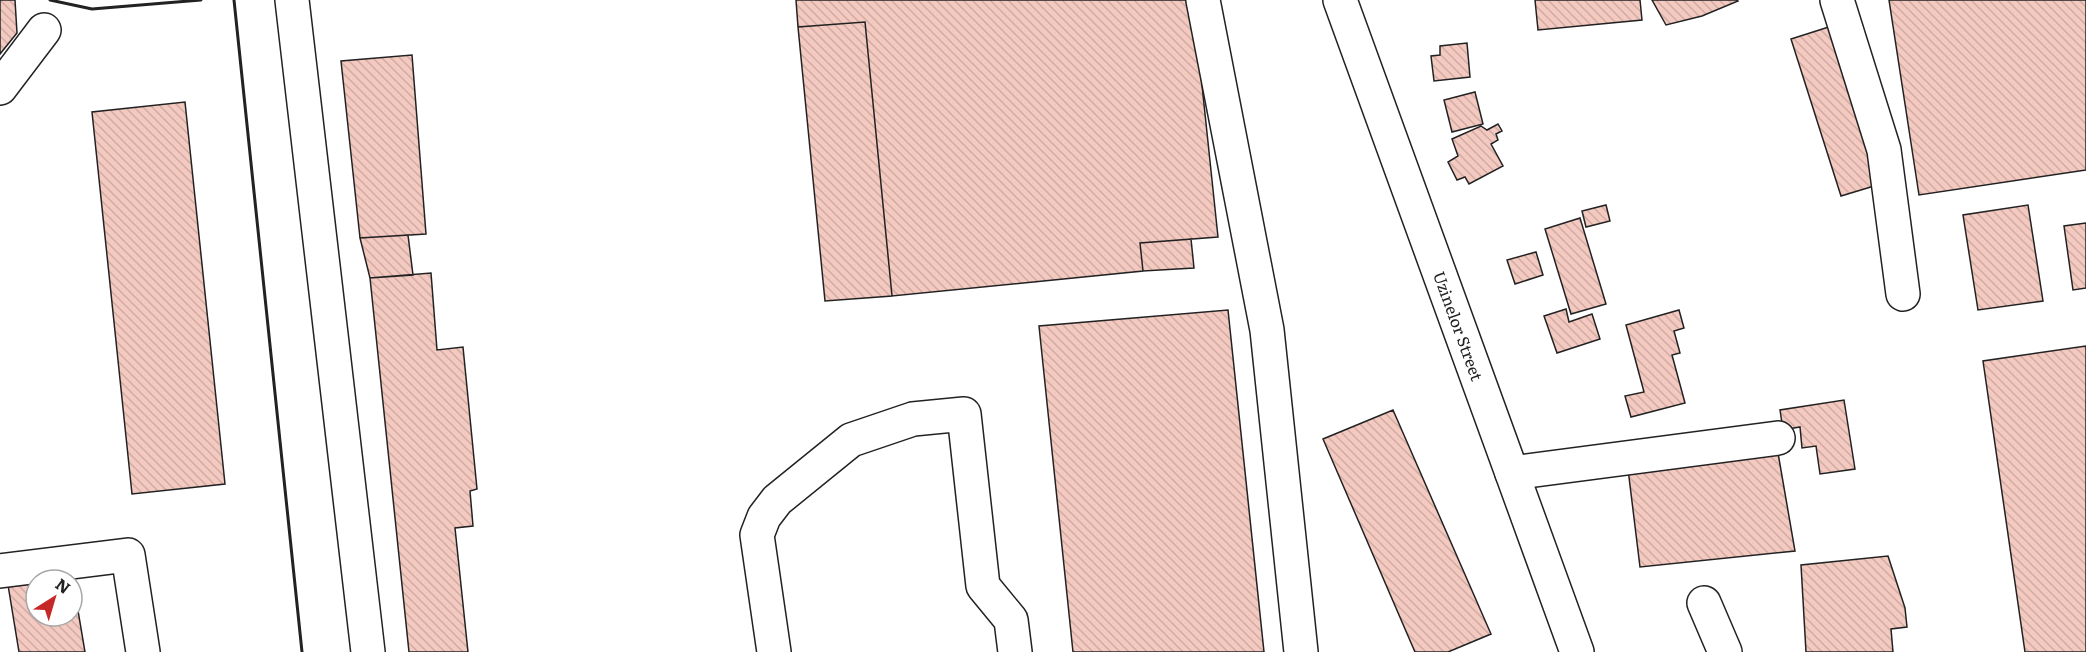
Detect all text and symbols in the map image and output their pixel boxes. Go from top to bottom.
street label: Uzinelor Street [1428,267,1490,384]
north arrow [24,568,84,628]
text: N [51,572,76,599]

